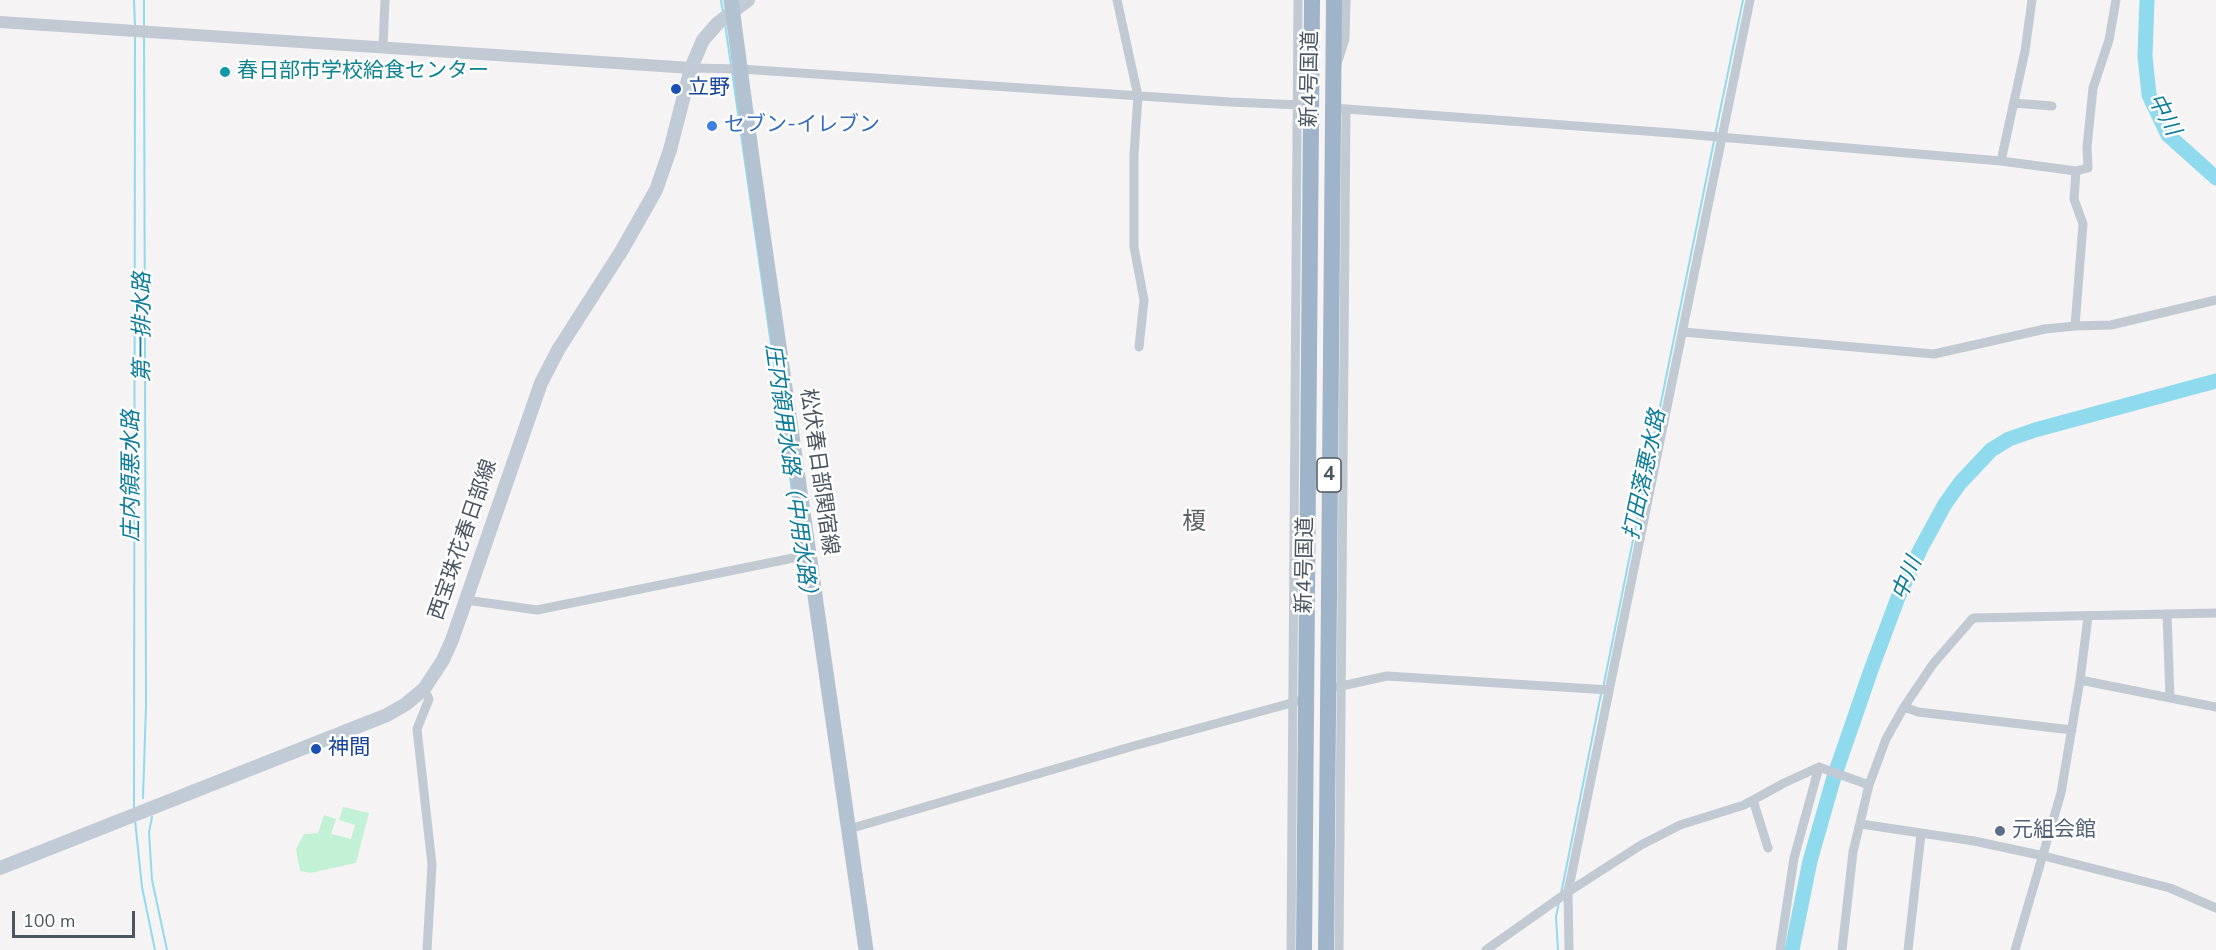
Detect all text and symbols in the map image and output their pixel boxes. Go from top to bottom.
street label: 新4号国道 [1298,30,1324,128]
place label: 春日部市学校給食センター [237,59,489,85]
marker: 春日部市学校給食センター [218,65,232,79]
place label: 立野 [688,76,730,102]
marker: 立野 [669,82,683,96]
water label: 中川 [2141,89,2185,141]
place label: セブン-イレブン [724,113,880,139]
marker: セブン-イレブン [705,119,719,133]
water label: 第一排水路 [131,272,157,382]
water label: 庄内領用水路（中用水路） [759,342,821,608]
street label: 松伏春日部関宿線 [794,387,842,557]
water label: 打田落悪水路 [1619,408,1673,542]
water label: 庄内領悪水路 [120,410,146,542]
street label: 西宝珠花春日部線 [425,456,503,624]
road number: 4 [1317,458,1341,492]
district label: 榎 [1182,509,1206,537]
street label: 新4号国道 [1293,516,1319,614]
water label: 中川 [1888,554,1928,604]
place label: 神間 [328,736,370,762]
marker: 神間 [309,742,323,756]
place label: 元組会館 [2012,818,2096,844]
marker: 元組会館 [1993,824,2007,838]
scale bar [15,899,138,937]
text: 100 m [23,909,75,933]

